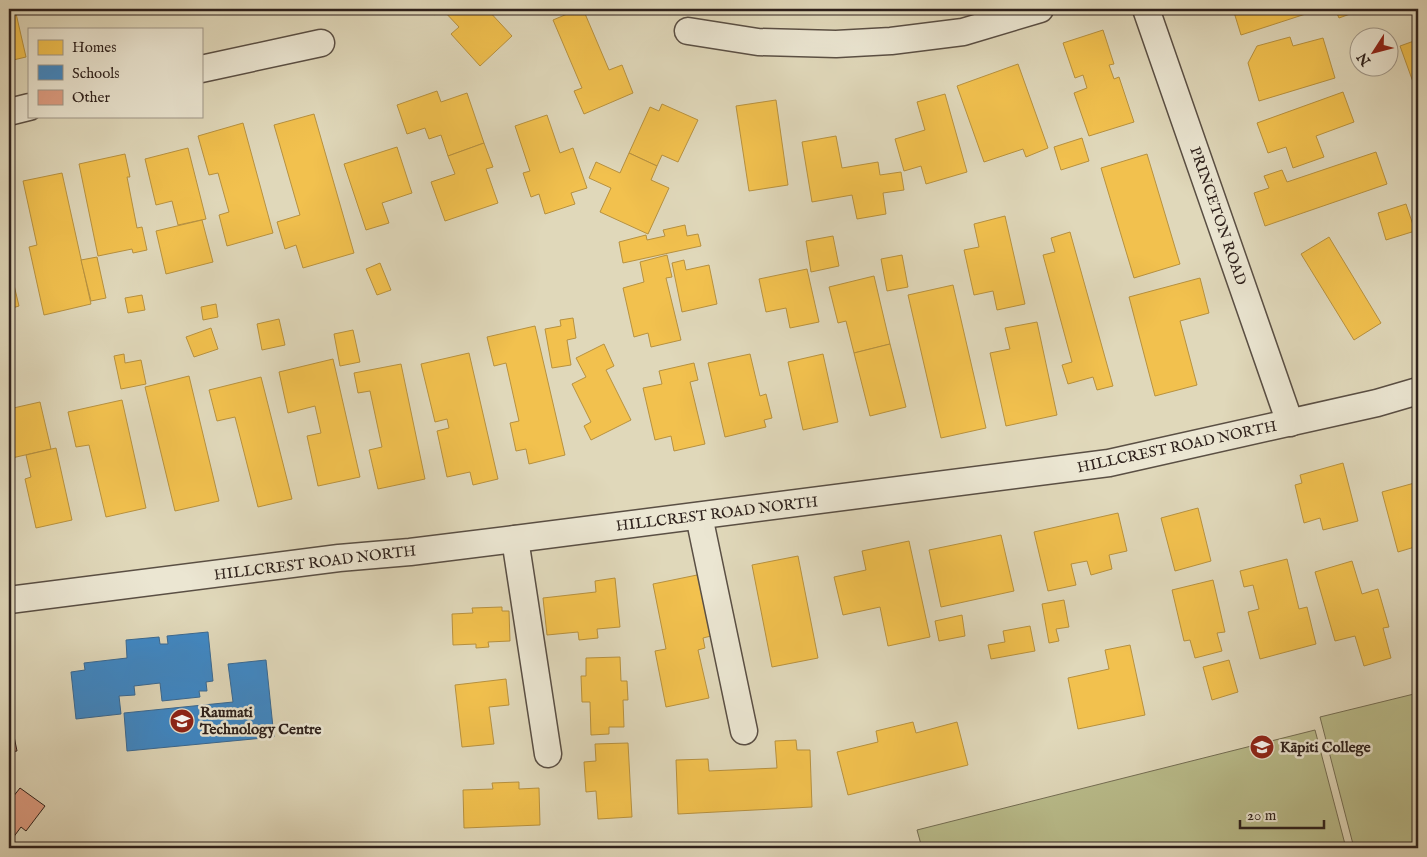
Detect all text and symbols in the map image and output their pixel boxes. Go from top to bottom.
legend [28,28,202,118]
north arrow [1350,28,1400,78]
text: Homes [72,38,116,57]
text: N [1353,49,1376,70]
text: Schools [72,64,120,83]
text: Other [72,88,110,107]
street label: PRINCETON ROAD [1185,144,1251,288]
street label: HILLCREST ROAD NORTH [1075,417,1279,477]
street label: HILLCREST ROAD NORTH [615,492,819,536]
street label: HILLCREST ROAD NORTH [213,541,417,585]
place label: Raumati Technology Centre [199,703,322,739]
school or university icon: Raumati Technology Centre [169,708,195,734]
school or university icon: Kāpiti College [1249,734,1275,760]
place label: Kāpiti College [1280,738,1371,757]
scale bar [1240,797,1323,829]
text: 20 m [1247,806,1277,825]

